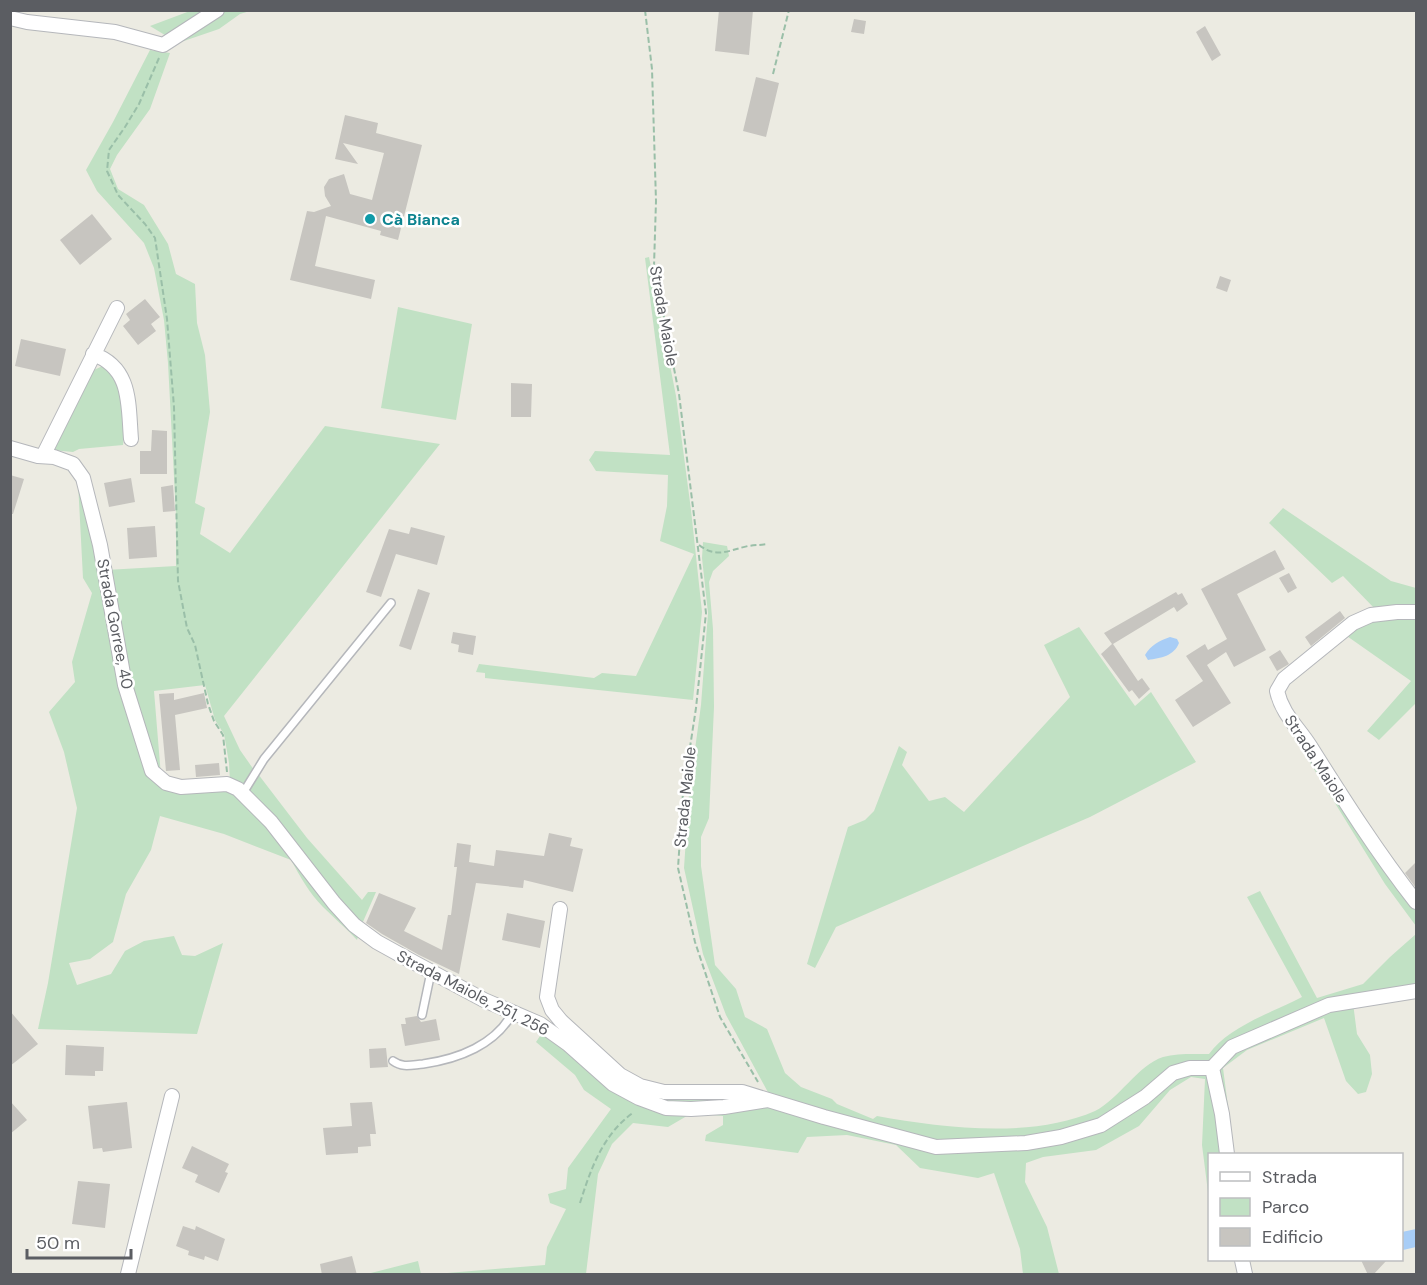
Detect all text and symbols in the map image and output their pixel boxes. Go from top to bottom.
place label: Cà Bianca [382,209,460,230]
marker: Cà Bianca [363,212,377,226]
street label: Strada Maiole [645,264,683,368]
street label: Strada Gorree, 40 [92,557,138,691]
street label: Strada Maiole [1280,711,1352,807]
street label: Strada Maiole [669,746,701,848]
street label: Strada Maiole, 251, 256 [393,945,553,1041]
legend [1208,1153,1403,1261]
text: Strada [1262,1165,1317,1189]
text: Parco [1262,1195,1309,1219]
scale bar [27,1222,130,1260]
text: Edificio [1262,1225,1323,1249]
text: 50 m [36,1231,80,1255]

